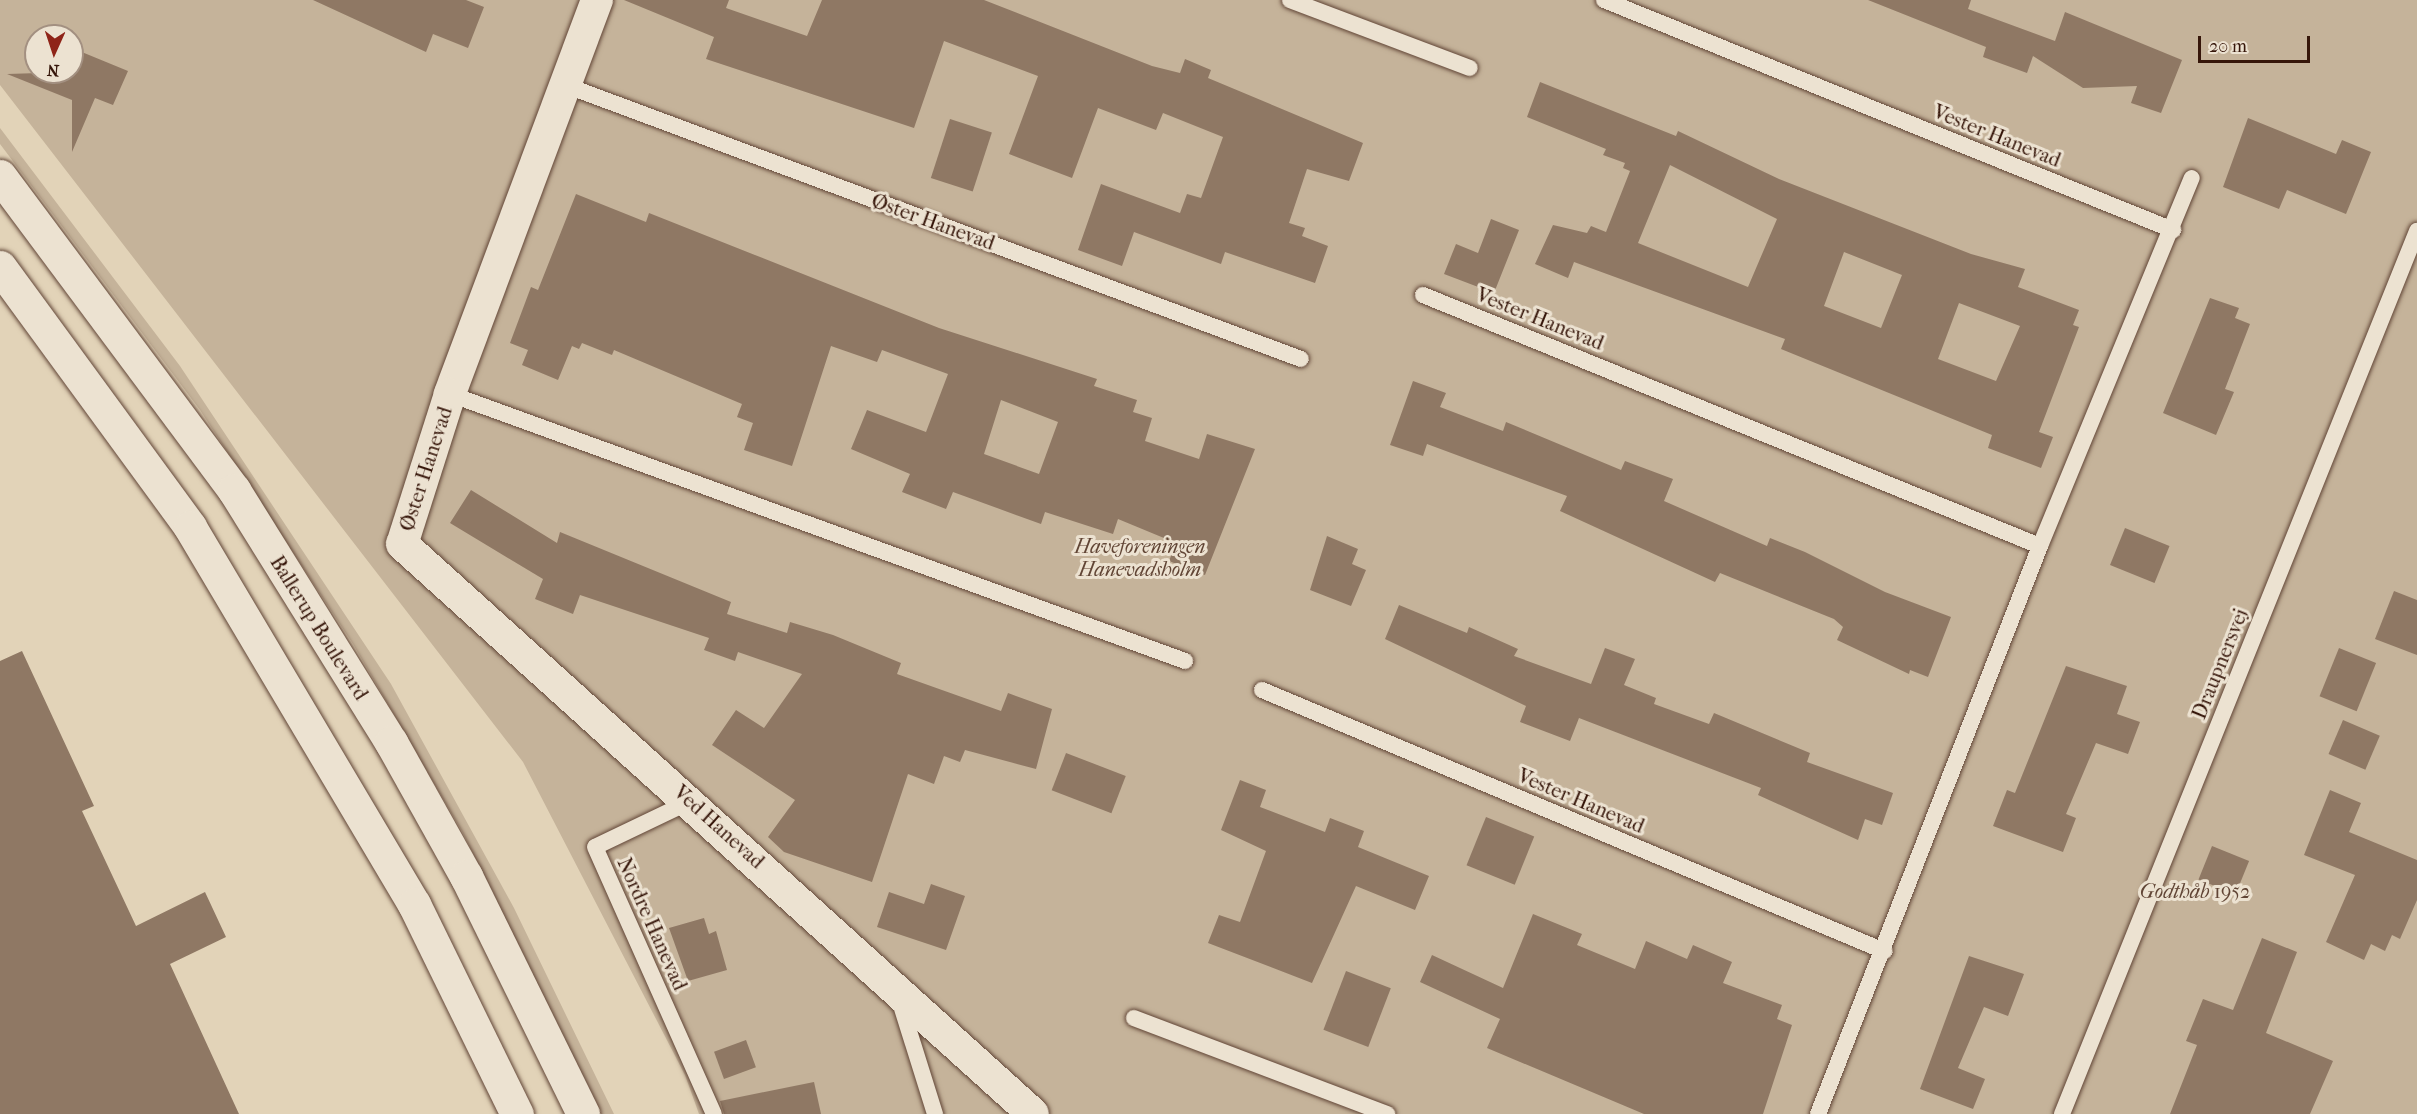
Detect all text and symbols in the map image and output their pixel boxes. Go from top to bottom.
north arrow [24,24,84,84]
scale bar [2201,24,2314,62]
text: 20 m [2209,36,2247,57]
text: N [47,61,60,80]
street label: Vester Hanevad [1930,100,2064,172]
street label: Øster Hanevad [868,189,998,255]
street label: Vester Hanevad [1473,283,1607,355]
street label: Øster Hanevad [395,404,457,534]
park label: Haveforeningen Hanevadsholm [1075,534,1205,581]
street label: Ballerup Boulevard [265,551,373,705]
street label: Draupnersvej [2187,605,2253,723]
street label: Vester Hanevad [1514,764,1648,838]
street label: Ved Hanevad [669,780,769,874]
street label: Nordre Hanevad [612,854,692,994]
park label: Godthåb 1952 [2140,879,2250,903]

